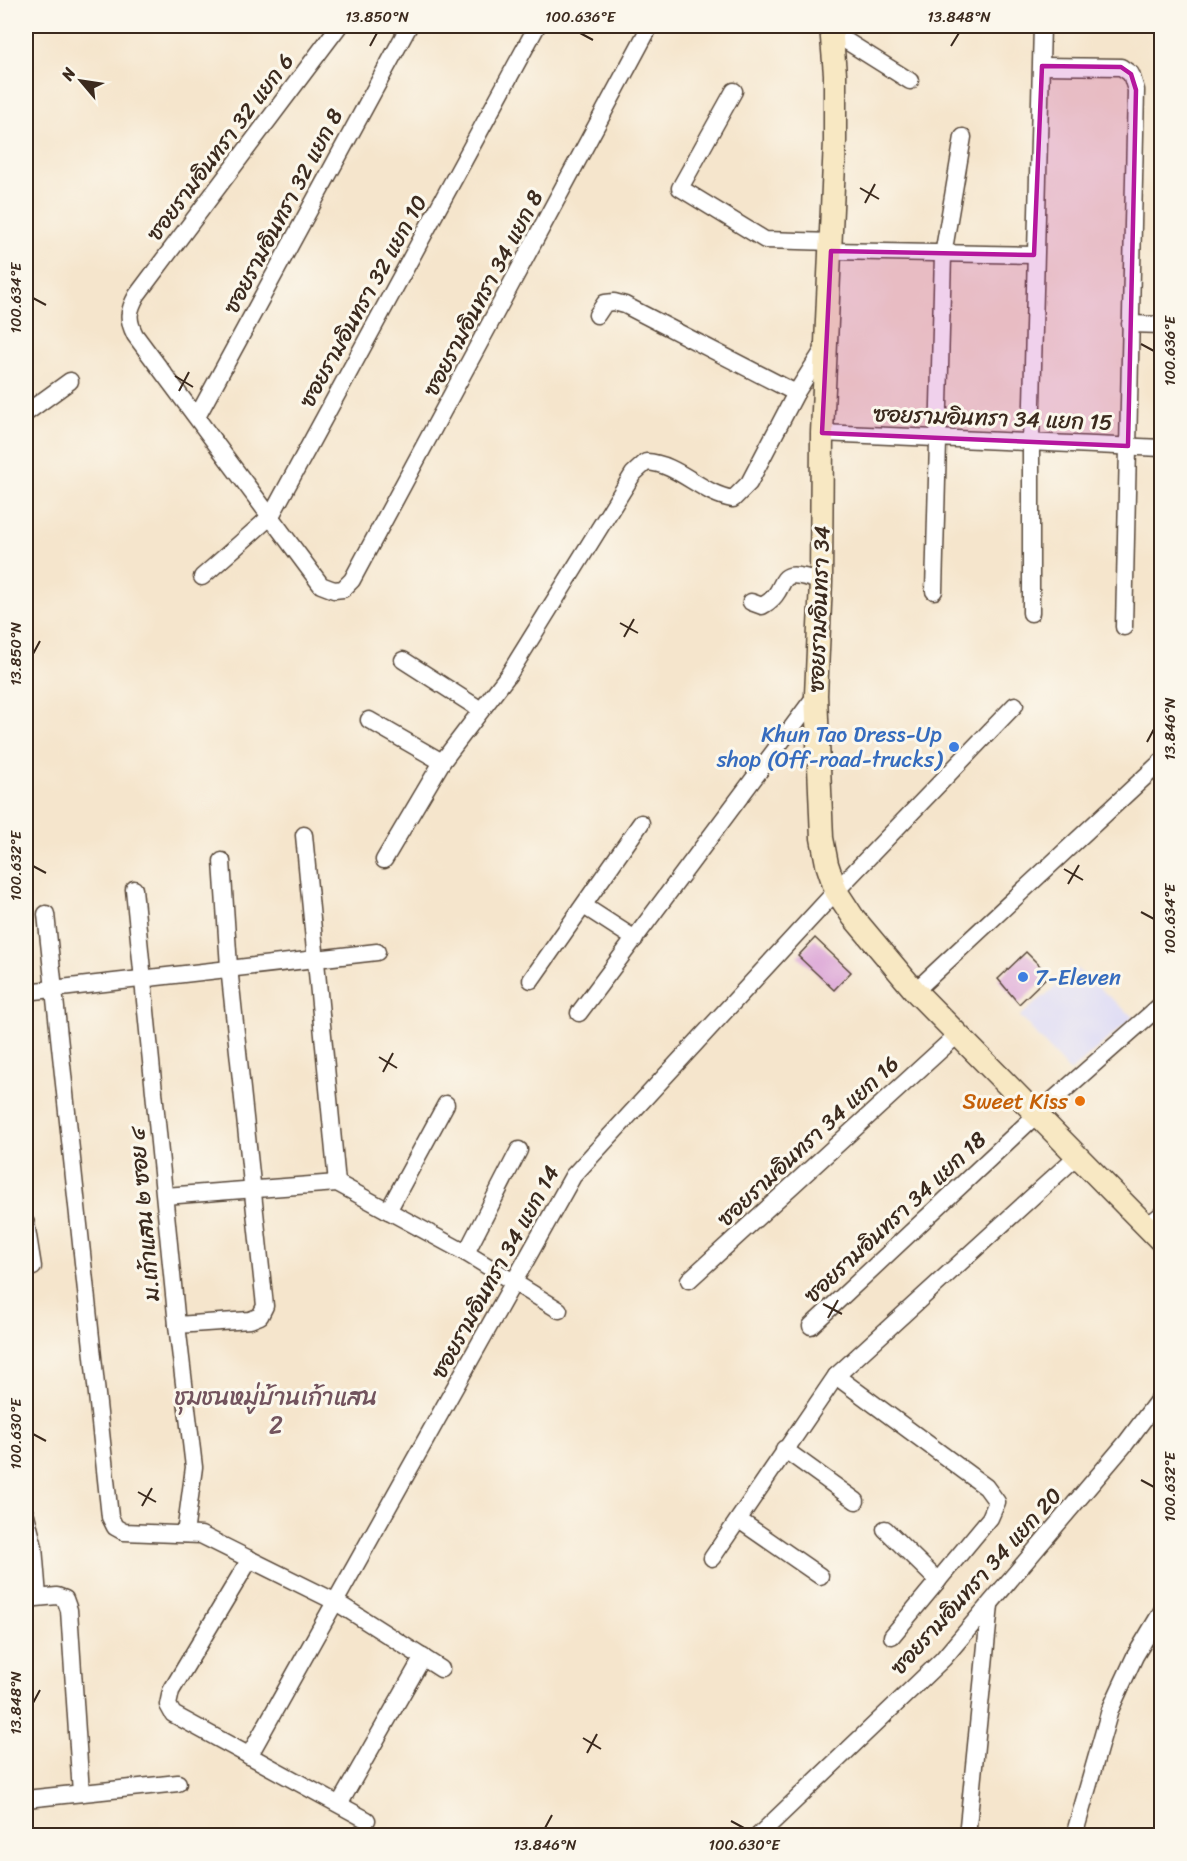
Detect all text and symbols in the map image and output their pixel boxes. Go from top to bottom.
text: 13.850°N [345,4,409,30]
text: 100.636°E [545,4,617,30]
text: 13.848°N [927,4,991,30]
street label: ซอยรามอินทรา 32 แยก 6 [136,44,304,250]
north arrow [51,51,111,111]
text: N [52,61,84,87]
street label: ซอยรามอินทรา 32 แยก 8 [212,101,354,321]
street label: ซอยรามอินทรา 34 แยก 8 [412,183,554,403]
street label: ซอยรามอินทรา 32 แยก 10 [288,187,438,415]
text: 100.634°E [3,261,29,333]
text: 100.636°E [1157,314,1183,386]
street label: ซอยรามอินทรา 34 แยก 15 [873,394,1113,442]
street label: ซอยรามอินทรา 34 [797,525,841,693]
text: 13.850°N [3,622,29,686]
text: 13.846°N [1157,697,1183,760]
place label: Khun Tao Dress-Up shop (Off-road-trucks) [716,715,943,779]
marker: Khun Tao Dress-Up shop (Off-road-trucks) [947,740,961,754]
text: 100.632°E [3,829,29,901]
text: 100.634°E [1157,882,1183,954]
place label: 7-Eleven [1035,958,1121,997]
marker: 7-Eleven [1016,970,1030,984]
street label: ซอยรามอินทรา 34 แยก 16 [708,1046,908,1236]
place label: Sweet Kiss [962,1082,1069,1121]
marker: Sweet Kiss [1073,1094,1087,1108]
street label: ซอยรามอินทรา 34 แยก 18 [794,1121,996,1313]
street label: ม.เก้าแสน ๒ ซอย ๔ [117,1123,171,1304]
street label: ซอยรามอินทรา 34 แยก 14 [420,1158,570,1386]
district label: ชุมชนหมู่บ้านเก้าแสน 2 [174,1376,378,1446]
text: 100.630°E [3,1397,29,1469]
text: 100.632°E [1157,1450,1183,1522]
street label: ซอยรามอินทรา 34 แยก 20 [880,1478,1072,1684]
text: 13.848°N [3,1671,29,1735]
text: 13.846°N [514,1832,577,1858]
text: 100.630°E [709,1832,781,1858]

